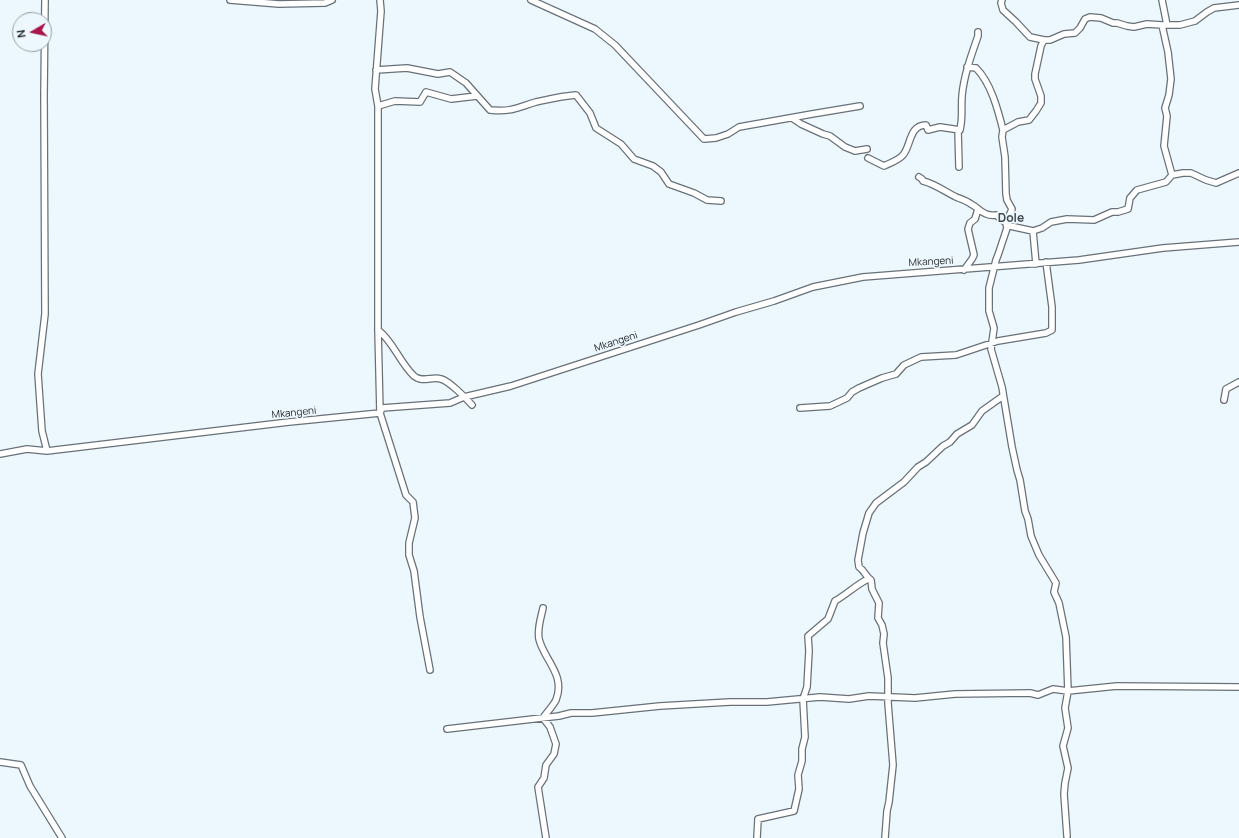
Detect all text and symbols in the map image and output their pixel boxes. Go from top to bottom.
north arrow [12,12,52,52]
text: N [13,29,29,39]
district label: Dole [998,212,1024,226]
street label: Mkangeni [908,255,954,269]
street label: Mkangeni [593,329,639,355]
street label: Mkangeni [271,405,317,421]

